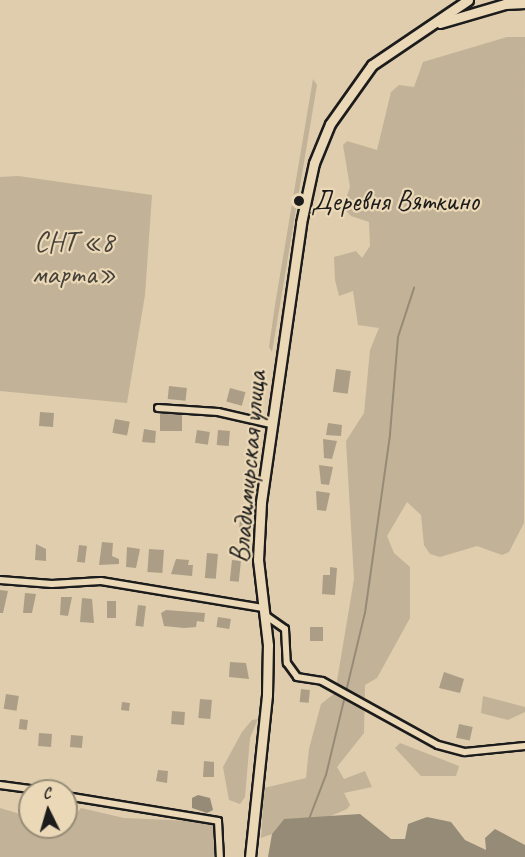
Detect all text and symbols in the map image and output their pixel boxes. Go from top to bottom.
place label: Деревня Вяткино [311,184,479,218]
marker: Деревня Вяткино [292,194,306,208]
park label: СНТ «8 марта» [32,225,116,291]
street label: Владимирская улица [223,369,273,565]
north arrow [18,779,78,839]
text: С [42,783,51,803]

